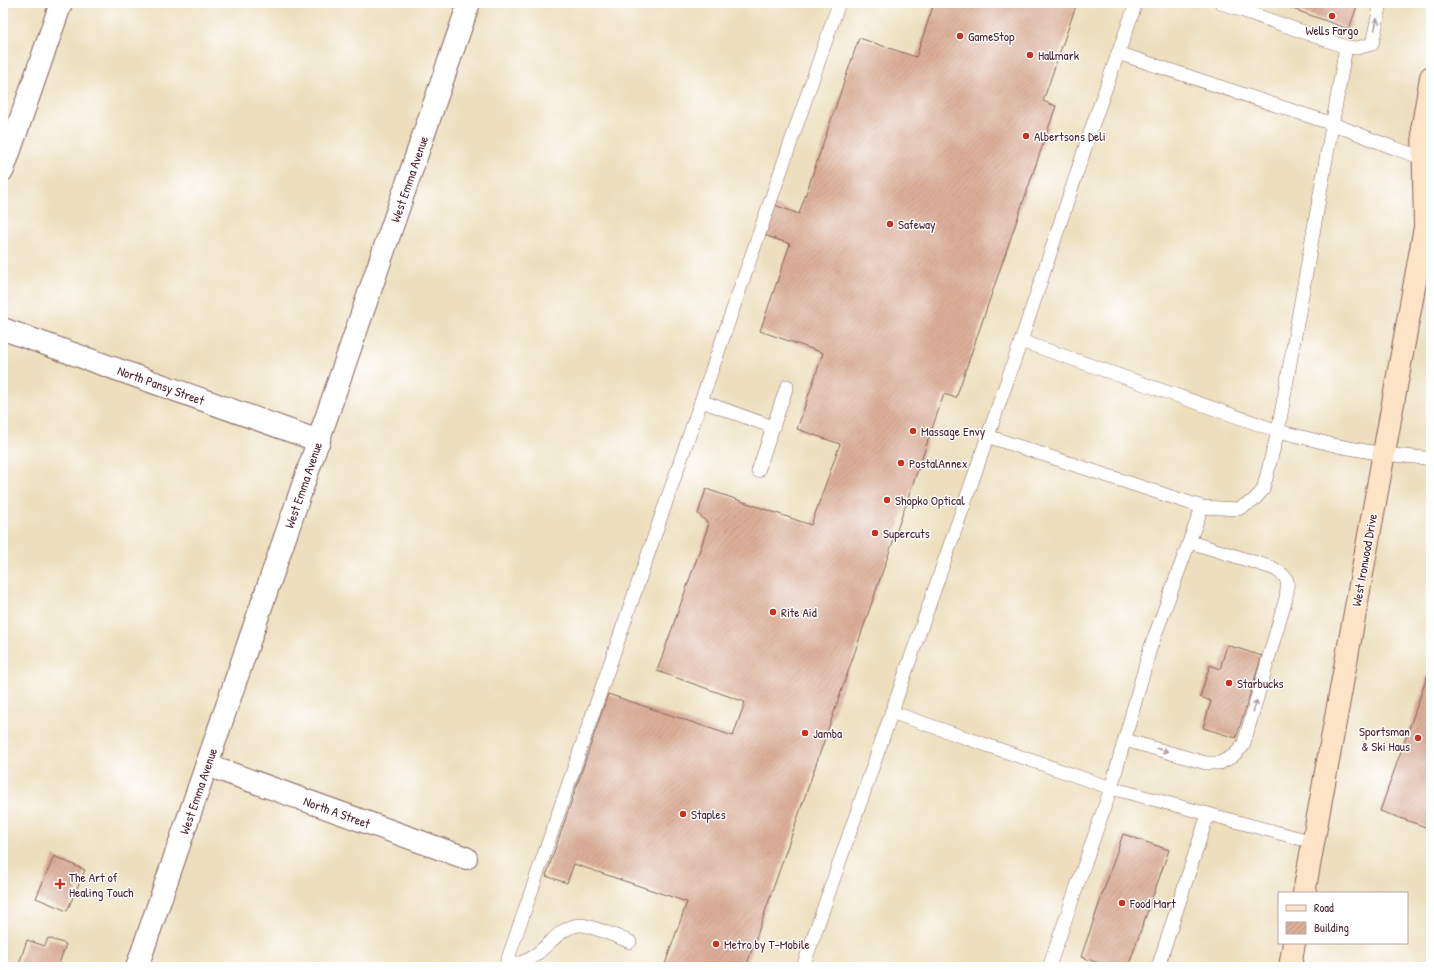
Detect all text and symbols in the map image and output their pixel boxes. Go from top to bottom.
marker: Wells Fargo [1327,11,1337,21]
one-way arrow [1373,17,1381,30]
place label: Wells Fargo [1306,21,1358,39]
place label: GameStop [968,27,1015,45]
marker: GameStop [955,31,965,41]
place label: Hallmark [1038,46,1080,64]
marker: Hallmark [1025,50,1035,60]
place label: Albertsons Deli [1034,127,1106,145]
marker: Albertsons Deli [1021,131,1031,141]
street label: West Emma Avenue [386,133,432,225]
place label: Safeway [898,215,936,233]
marker: Safeway [885,219,895,229]
street label: North Pansy Street [115,361,207,409]
place label: Massage Envy [921,422,986,440]
marker: Massage Envy [908,426,918,436]
street label: West Emma Avenue [280,439,326,531]
place label: PostalAnnex [909,454,968,472]
marker: PostalAnnex [896,458,906,468]
place label: Shopko Optical [895,491,965,509]
marker: Shopko Optical [882,495,892,505]
street label: West Ironwood Drive [1347,512,1381,608]
place label: Supercuts [883,524,930,542]
marker: Supercuts [870,528,880,538]
place label: Rite Aid [781,603,817,621]
marker: Rite Aid [768,607,778,617]
place label: Starbucks [1237,674,1284,692]
marker: Starbucks [1224,678,1234,688]
one-way arrow [1252,700,1259,713]
place label: Sportsman & Ski Haus [1359,722,1410,755]
place label: Jamba [813,724,842,742]
marker: Jamba [800,728,810,738]
marker: Sportsman & Ski Haus [1413,733,1423,743]
street label: West Emma Avenue [175,745,221,837]
one-way arrow [1156,747,1169,754]
street label: North A Street [301,792,373,833]
place label: Staples [691,805,726,823]
marker: Staples [678,809,688,819]
place label: The Art of Healing Touch [69,868,134,901]
marker: The Art of Healing Touch [54,878,66,890]
legend [1278,892,1408,944]
place label: Food Mart [1129,894,1176,912]
marker: Food Mart [1117,898,1127,908]
text: Road [1314,899,1334,916]
text: Building [1314,919,1349,936]
place label: Metro by T-Mobile [724,935,810,953]
marker: Metro by T-Mobile [711,939,721,949]

